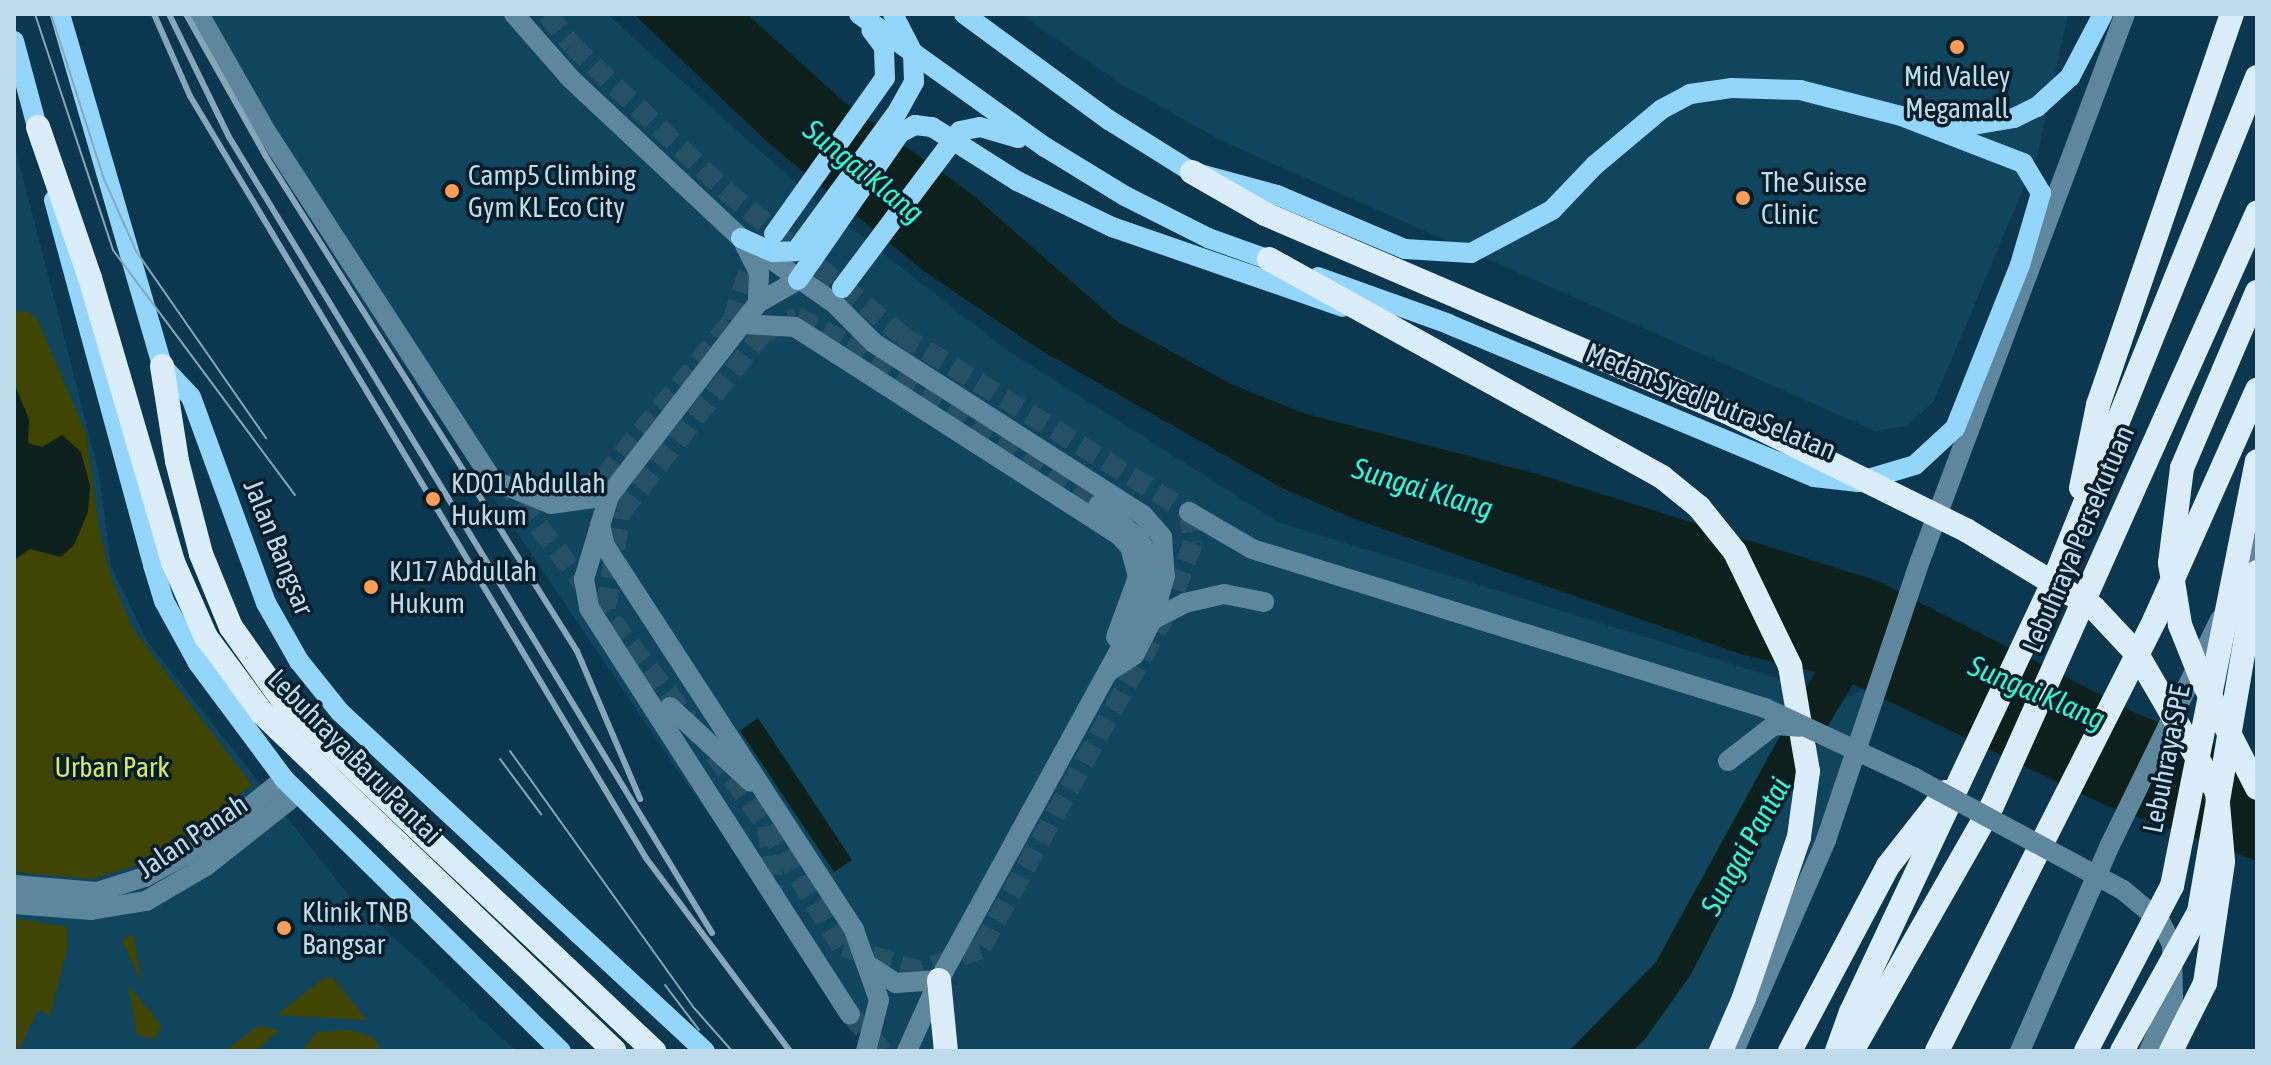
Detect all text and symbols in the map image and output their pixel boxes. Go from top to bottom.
marker: Mid Valley Megamall [1948,38,1966,56]
place label: Mid Valley Megamall [1904,59,2010,125]
water label: Sungai Klang [796,111,932,231]
place label: Camp5 Climbing Gym KL Eco City [468,158,636,224]
place label: The Suisse Clinic [1761,165,1867,231]
marker: Camp5 Climbing Gym KL Eco City [443,182,461,200]
marker: The Suisse Clinic [1732,187,1754,209]
street label: Medan Syed Putra Selatan [1581,335,1841,467]
street label: Lebuhraya Persekutuan [2015,420,2141,658]
water label: Sungai Klang [1348,450,1498,526]
place label: KD01 Abdullah Hukum [451,466,606,532]
street label: Jalan Bangsar [237,474,321,620]
marker: KD01 Abdullah Hukum [422,488,444,510]
place label: KJ17 Abdullah Hukum [389,554,537,620]
marker: KJ17 Abdullah Hukum [360,576,382,598]
water label: Sungai Klang [1963,647,2111,737]
street label: Lebuhraya Baru Pantai [261,662,449,850]
street label: Lebuhraya SPE [2135,682,2197,836]
park label: Urban Park [54,750,170,784]
water label: Sungai Pantai [1692,771,1798,921]
street label: Jalan Panah [130,787,254,885]
place label: Klinik TNB Bangsar [302,895,408,961]
marker: Klinik TNB Bangsar [273,917,295,939]

